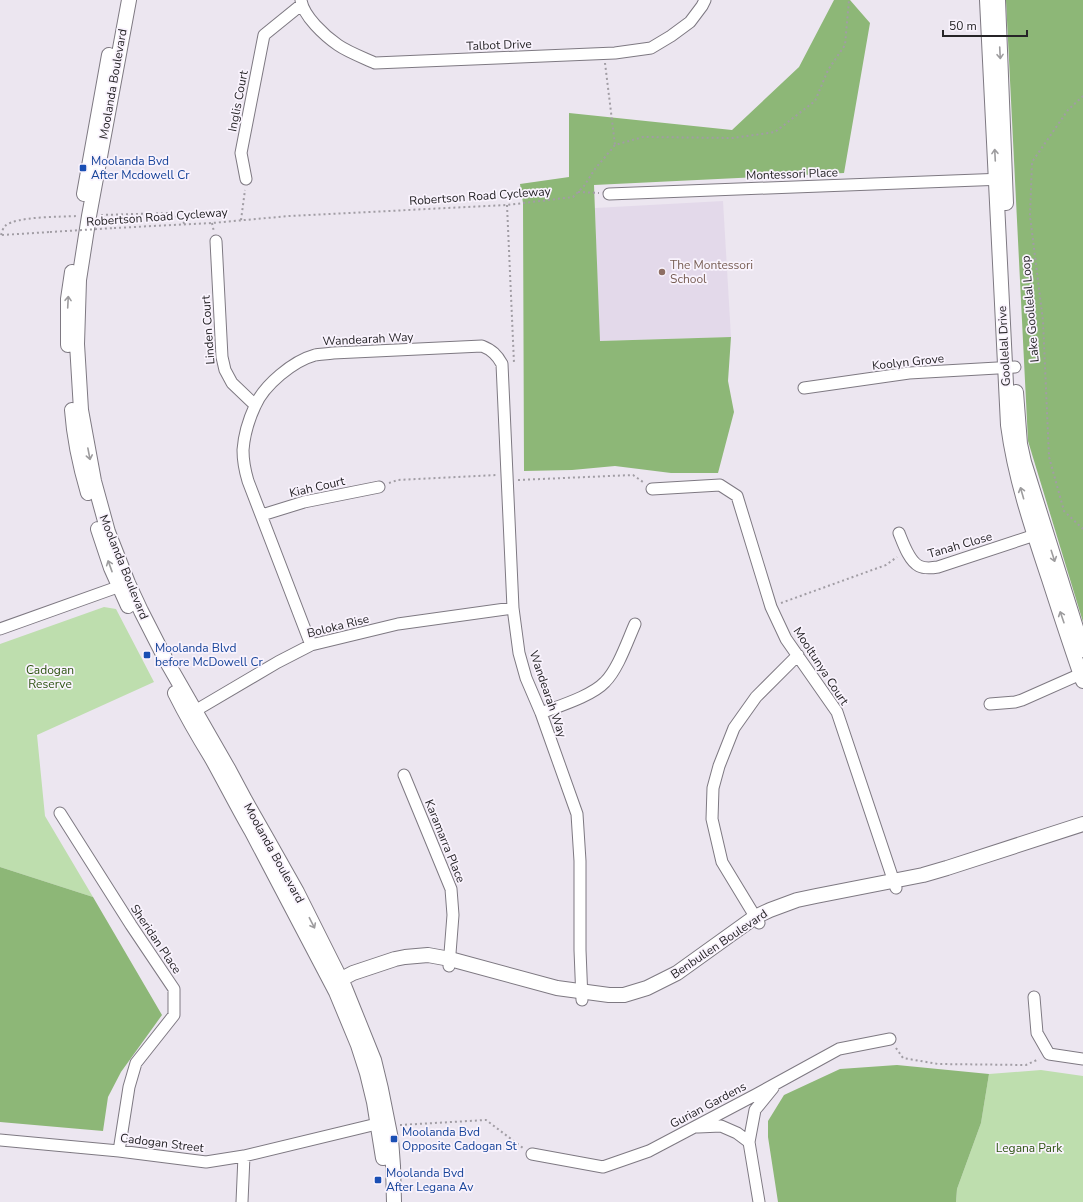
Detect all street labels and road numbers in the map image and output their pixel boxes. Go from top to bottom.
street label: Moolanda Boulevard [95,28,131,140]
street label: Talbot Drive [466,36,532,54]
street label: Inglis Court [224,68,252,133]
street label: Montessori Place [746,164,838,184]
street label: Robertson Road Cycleway [409,183,552,209]
street label: Robertson Road Cycleway [86,204,229,230]
street label: Lake Goollelal Loop [1017,255,1043,363]
street label: Linden Court [198,294,218,365]
street label: Goollelal Drive [994,305,1014,387]
street label: Wandearah Way [322,329,415,349]
street label: Koolyn Grove [871,350,945,374]
street label: Kiah Court [288,473,347,501]
street label: Moolanda Boulevard [96,512,152,622]
street label: Tanah Close [926,528,994,562]
street label: Boloka Rise [305,611,371,641]
street label: Mooltunya Court [790,624,853,709]
street label: Wandearah Way [526,648,571,740]
street label: Karamarra Place [421,797,469,885]
street label: Moolanda Boulevard [240,800,308,906]
street label: Sheridan Place [127,901,185,977]
street label: Benbullen Boulevard [668,906,770,982]
street label: Gurian Gardens [667,1078,749,1132]
street label: Cadogan Street [119,1130,205,1156]

